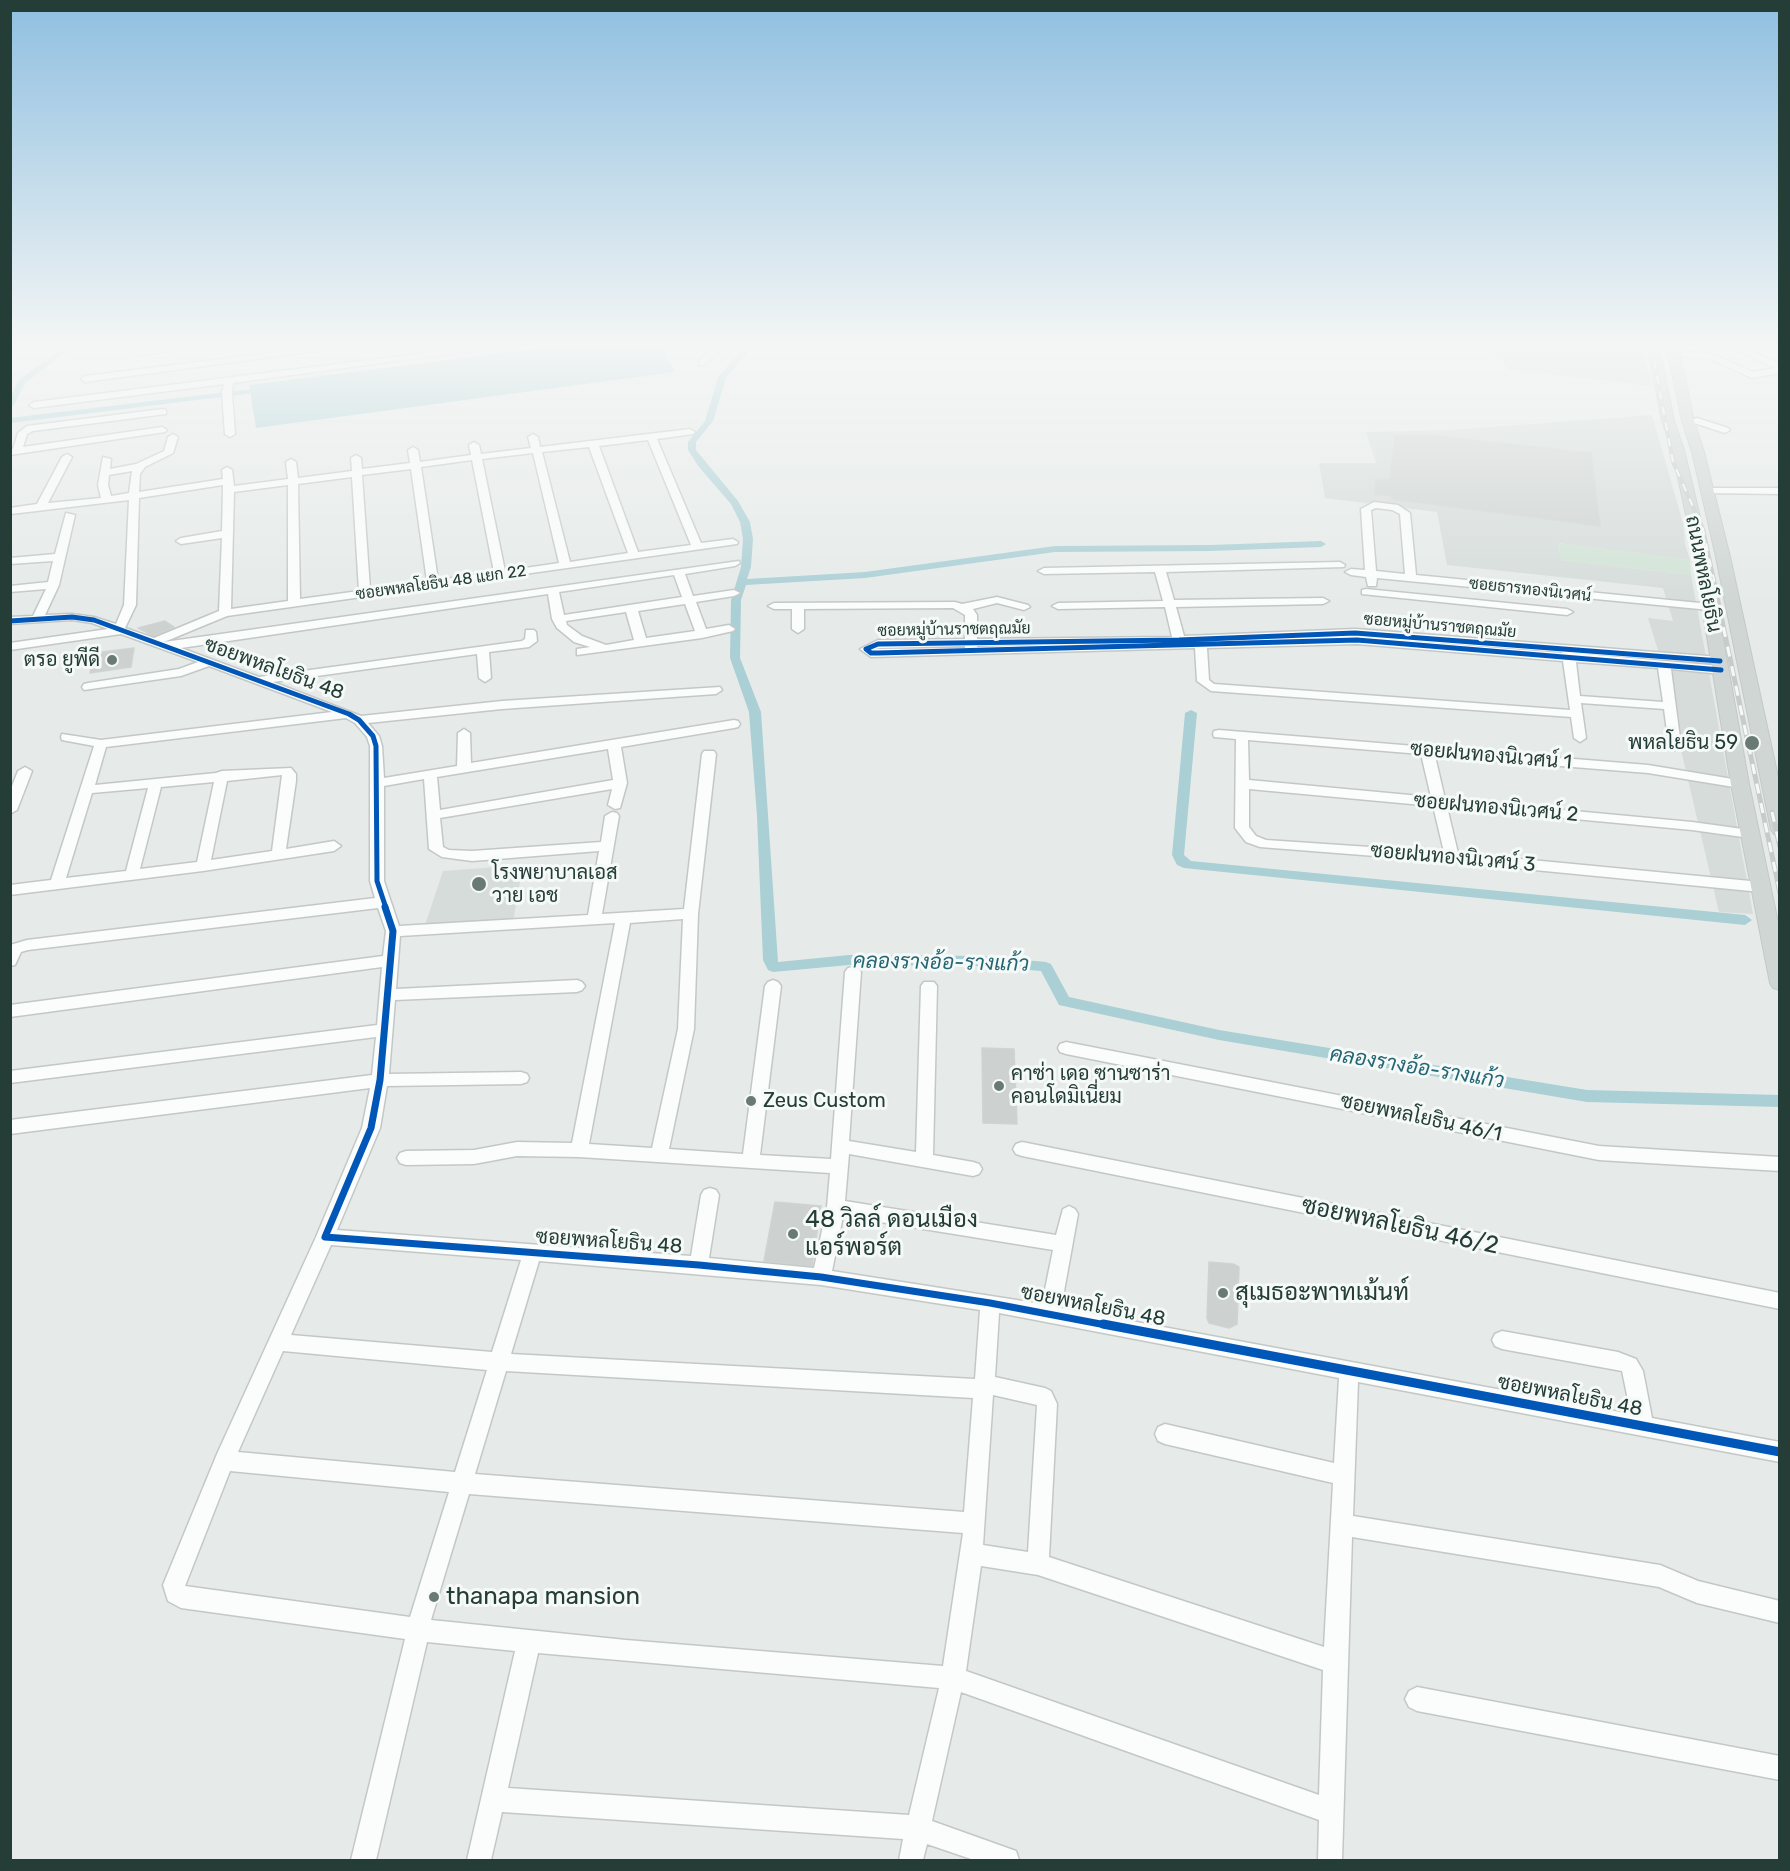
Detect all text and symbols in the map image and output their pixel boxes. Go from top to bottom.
street label: ถนนพหลโยธิน [1680,514,1726,634]
street label: ซอยพหลโยธิน 48 แยก 22 [355,562,527,604]
street label: ซอยธารทองนิเวศน์ [1468,574,1592,606]
street label: ซอยหมู่บ้านราชตฤณมัย [1363,610,1517,642]
street label: ซอยหมู่บ้านราชตฤณมัย [877,619,1031,641]
street label: ซอยพหลโยธิน 48 [201,633,347,705]
place label: ตรอ ยูพีดี [24,648,100,672]
marker: ตรอ ยูพีดี [105,653,119,667]
place label: พหลโยธิน 59 [1628,731,1738,755]
marker: พหลโยธิน 59 [1743,734,1761,752]
street label: ซอยฝนทองนิเวศน์ 1 [1409,737,1573,775]
street label: ซอยฝนทองนิเวศน์ 2 [1413,789,1579,827]
street label: ซอยฝนทองนิเวศน์ 3 [1370,839,1536,877]
place label: โรงพยาบาลเอส วาย เอช [492,861,618,908]
marker: โรงพยาบาลเอส วาย เอช [470,875,488,893]
water label: คลองรางอ้อ-รางแก้ว [853,949,1029,977]
water label: คลองรางอ้อ-รางแก้ว [1328,1042,1506,1094]
place label: คาซ่า เดอ ซานซาร่า คอนโดมิเนี่ยม [1011,1062,1171,1109]
marker: คาซ่า เดอ ซานซาร่า คอนโดมิเนี่ยม [992,1079,1006,1093]
place label: Zeus Custom [763,1089,886,1113]
street label: ซอยพหลโยธิน 46/1 [1338,1089,1504,1147]
marker: Zeus Custom [744,1094,758,1108]
street label: ซอยพหลโยธิน 46/2 [1299,1191,1501,1261]
place label: 48 วิลล์ ดอนเมือง แอร์พอร์ต [805,1206,978,1262]
street label: ซอยพหลโยธิน 48 [535,1225,683,1259]
marker: 48 วิลล์ ดอนเมือง แอร์พอร์ต [786,1227,800,1241]
place label: สุเมธอะพาทเม้นท์ [1235,1279,1409,1307]
street label: ซอยพหลโยธิน 48 [1019,1280,1167,1332]
marker: สุเมธอะพาทเม้นท์ [1216,1286,1230,1300]
street label: ซอยพหลโยธิน 48 [1496,1370,1644,1422]
place label: thanapa mansion [446,1583,640,1611]
marker: thanapa mansion [427,1590,441,1604]

